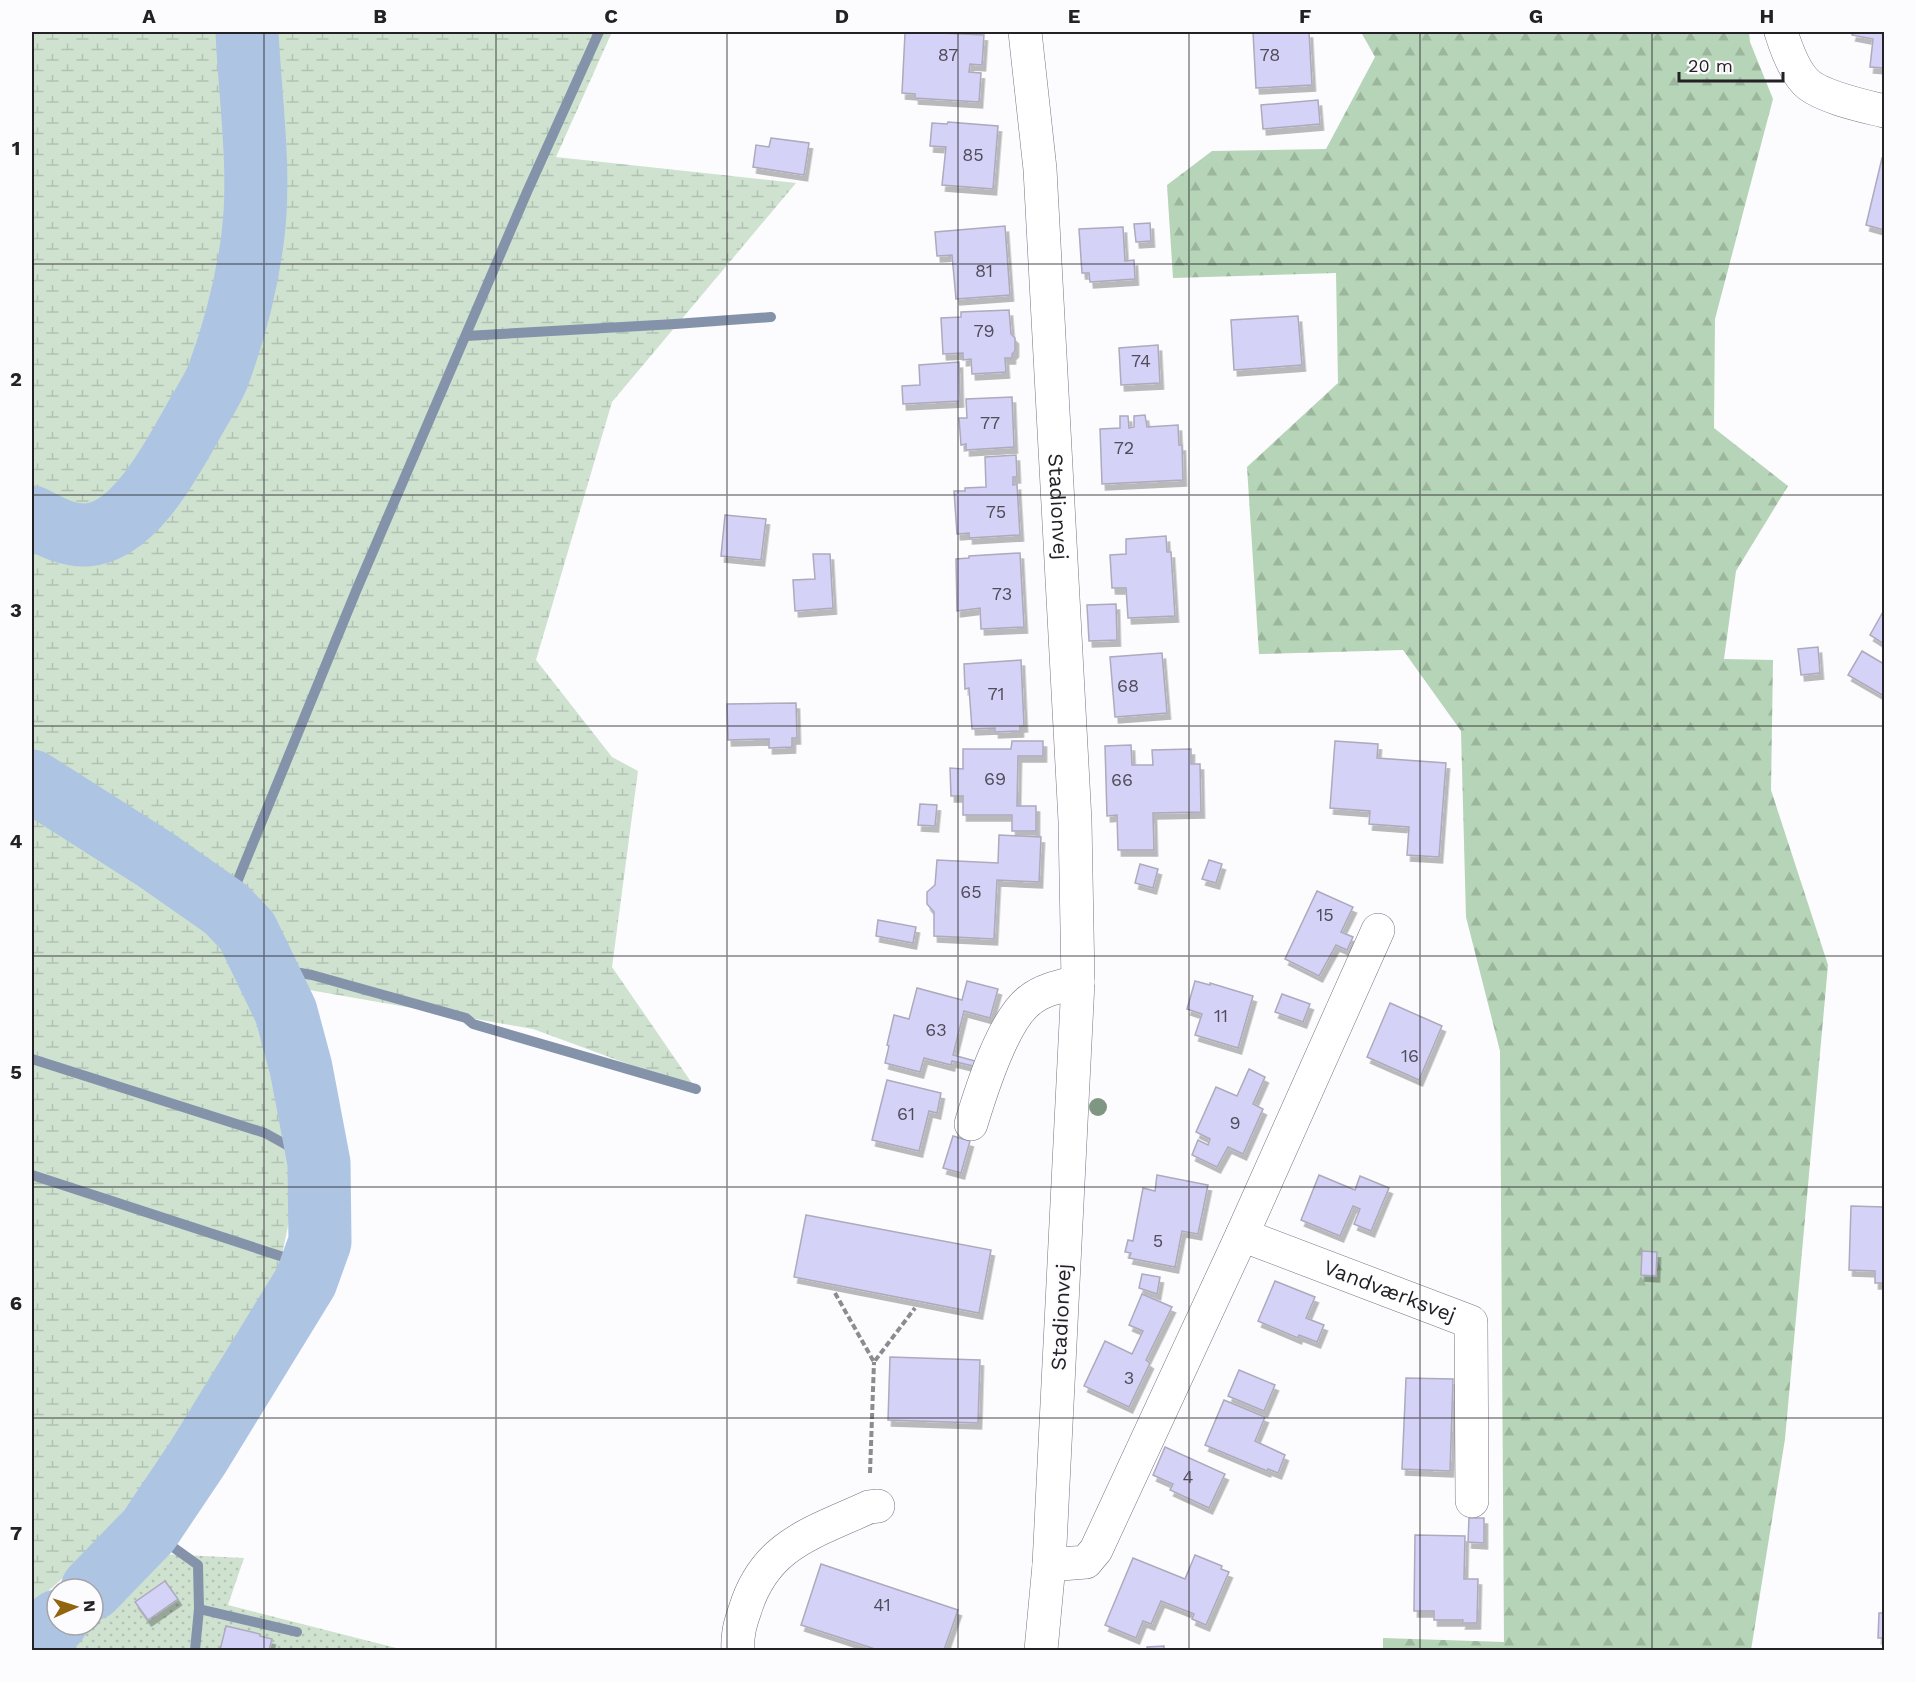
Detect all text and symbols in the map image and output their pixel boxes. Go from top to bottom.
text: A [142,4,156,28]
text: B [373,4,387,28]
text: C [604,4,618,28]
text: D [835,4,849,28]
text: E [1068,4,1080,28]
text: F [1299,4,1311,28]
text: G [1529,4,1543,28]
text: H [1760,4,1774,28]
house number: 87 [938,44,958,65]
house number: 78 [1260,44,1280,65]
scale bar [1679,45,1782,83]
text: 20 m [1688,55,1733,76]
text: 1 [12,136,20,160]
house number: 85 [962,144,984,165]
house number: 81 [975,260,993,281]
house number: 79 [973,320,995,341]
house number: 74 [1131,350,1151,371]
text: 2 [10,367,22,391]
house number: 77 [980,412,1000,433]
house number: 72 [1114,437,1134,458]
street label: Stadionvej [1043,453,1074,561]
house number: 75 [986,501,1006,522]
house number: 73 [992,583,1012,604]
text: 3 [10,598,22,622]
house number: 68 [1117,675,1139,696]
house number: 71 [987,683,1005,704]
house number: 69 [984,768,1006,789]
house number: 66 [1111,769,1133,790]
text: 4 [10,829,23,853]
house number: 65 [960,881,982,902]
house number: 15 [1316,904,1334,925]
house number: 11 [1214,1005,1228,1026]
house number: 63 [925,1019,947,1040]
house number: 16 [1401,1045,1419,1066]
text: 5 [10,1060,22,1084]
house number: 61 [897,1103,915,1124]
house number: 9 [1229,1112,1241,1133]
house number: 5 [1153,1230,1163,1251]
street label: Vandværksvej [1320,1254,1460,1327]
street label: Stadionvej [1045,1263,1076,1371]
text: 6 [10,1291,22,1315]
house number: 3 [1124,1367,1134,1388]
house number: 4 [1183,1466,1194,1487]
text: 7 [10,1521,22,1545]
north arrow [45,1577,105,1637]
house number: 41 [873,1594,891,1615]
text: N [80,1600,99,1613]

